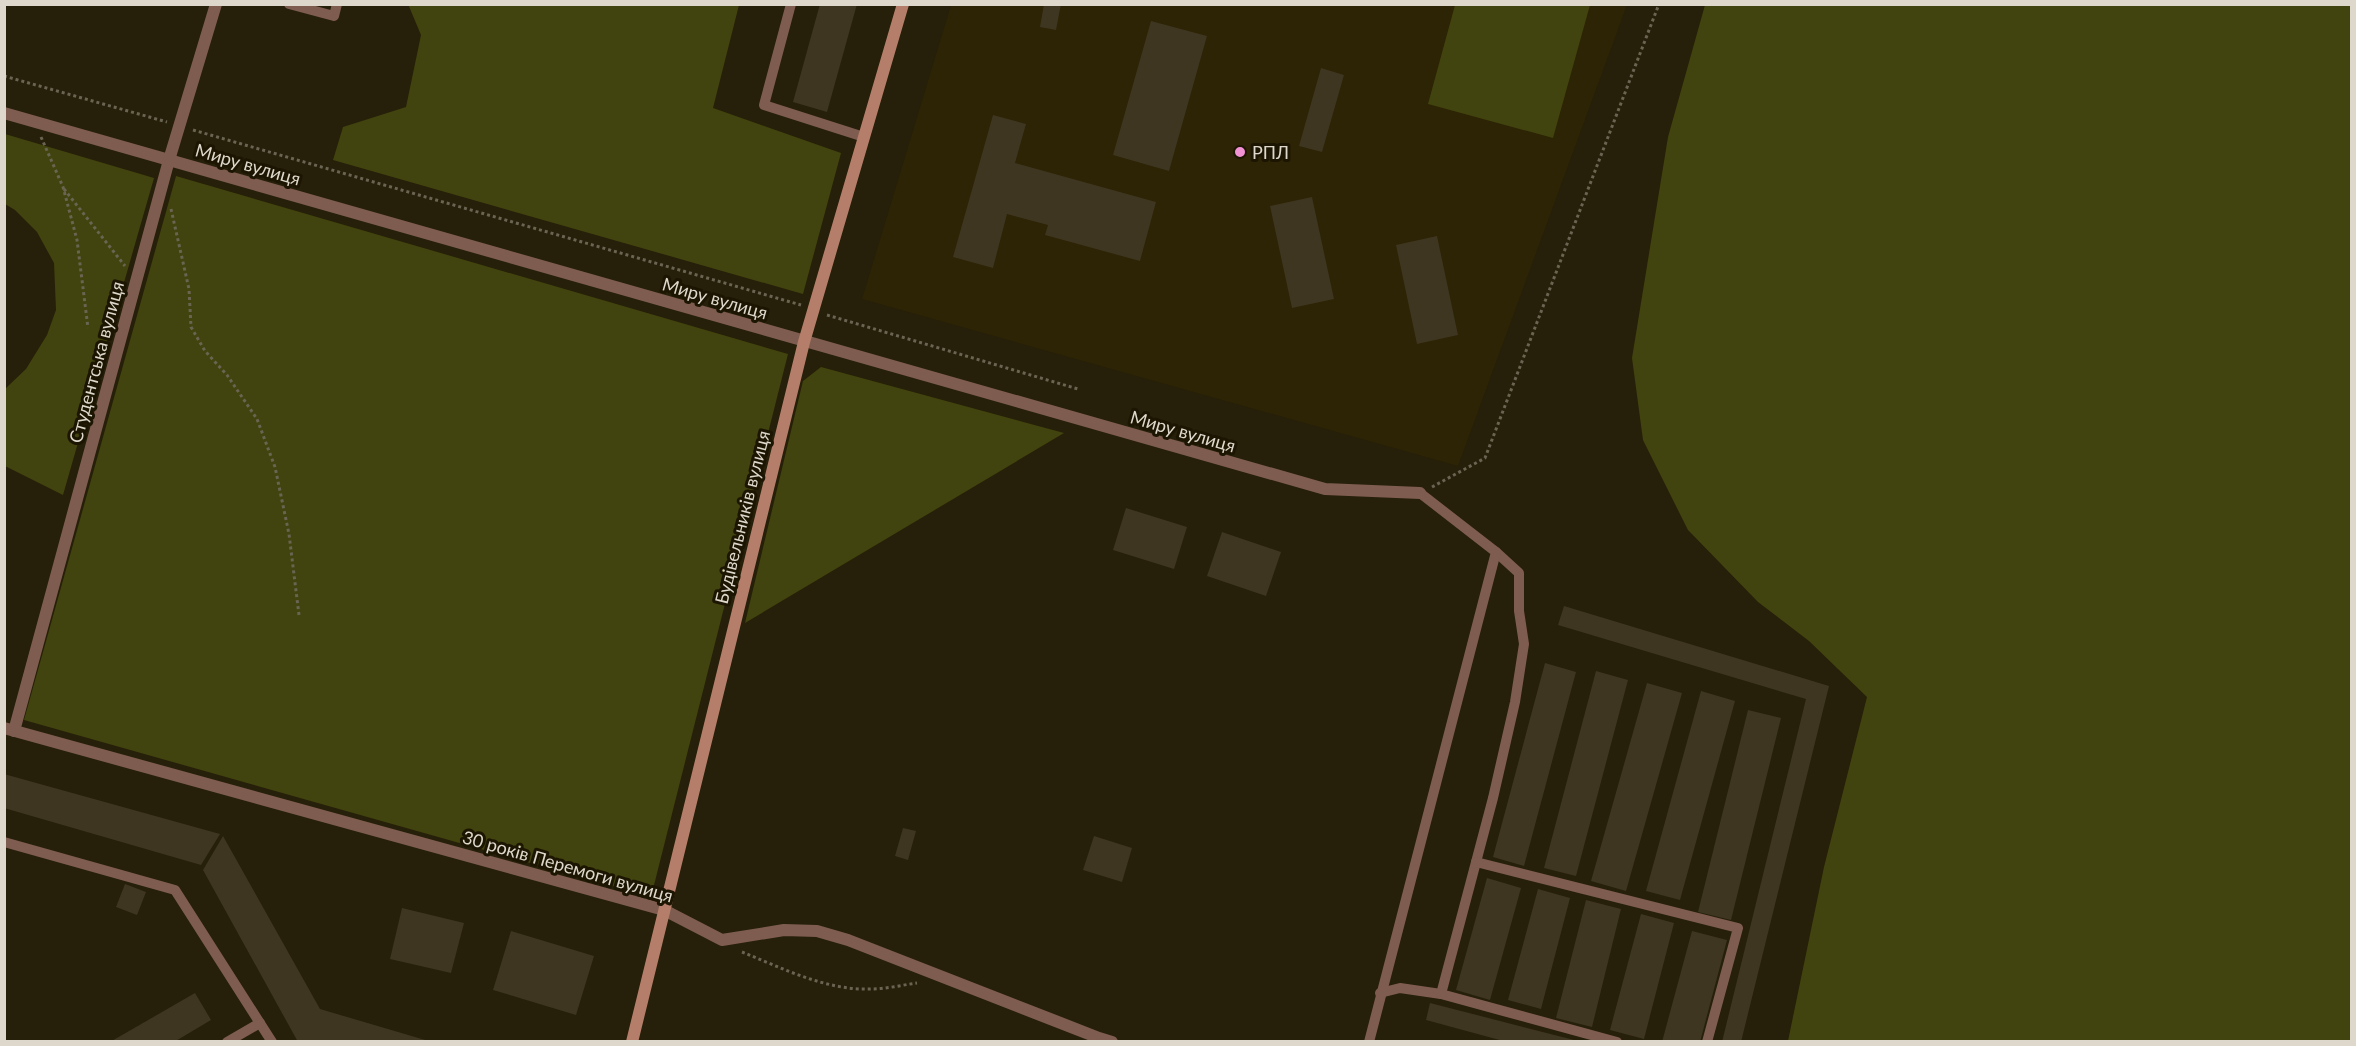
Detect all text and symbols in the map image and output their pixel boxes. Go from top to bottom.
street label: Миру вулиця [193,138,303,190]
place label: РПЛ [1252,141,1289,163]
marker: РПЛ [1233,145,1247,159]
street label: Миру вулиця [660,272,770,324]
street label: Студентська вулиця [64,279,128,445]
street label: Миру вулиця [1128,405,1238,457]
street label: Будівельників вулиця [710,428,774,606]
street label: 30 років Перемоги вулиця [460,825,676,907]

